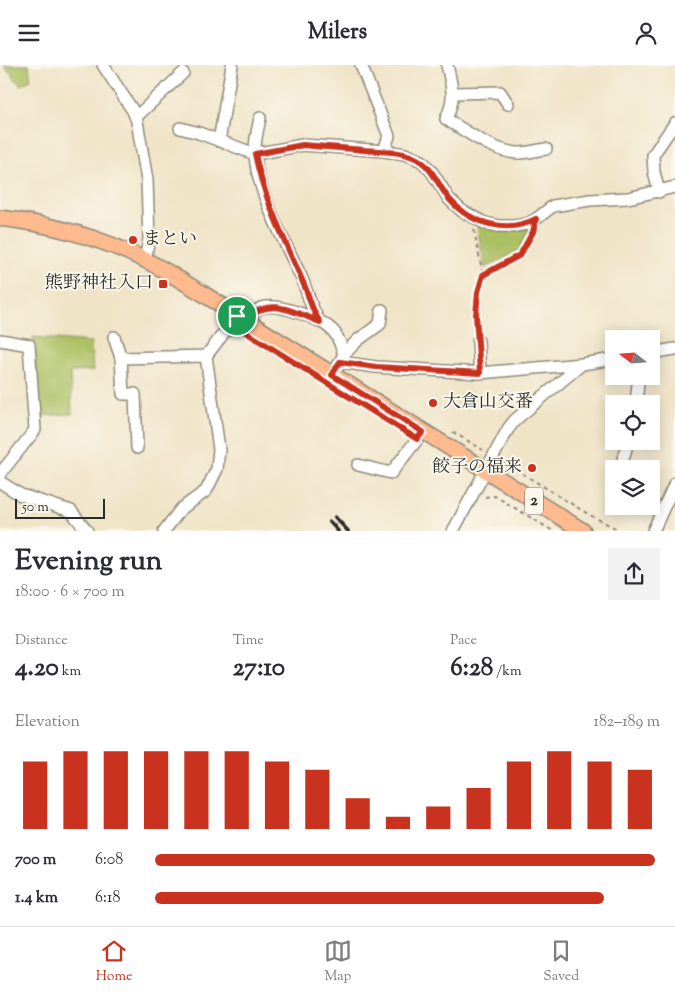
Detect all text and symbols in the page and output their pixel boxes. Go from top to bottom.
text: Milers [308,17,367,49]
icon: menu [15,19,43,47]
icon: person [632,19,660,47]
place label: まとい [143,227,197,253]
marker: まとい [127,234,139,246]
place label: 熊野神社入口 [45,271,153,297]
marker: 熊野神社入口 [157,278,169,290]
pin [216,295,258,337]
icon: arrive [223,302,251,330]
north arrow [605,330,660,385]
map controls [605,330,660,515]
place label: 大倉山交番 [443,390,533,416]
button: locate [605,395,660,450]
marker: 大倉山交番 [427,397,439,409]
place label: 餃子の福来 [432,455,522,481]
button: layers [605,460,660,515]
marker: 餃子の福来 [526,462,538,474]
road number: 2 [525,487,543,515]
scale bar [15,496,105,519]
text: 50 m [22,498,49,518]
text: Evening run [15,542,162,582]
button: share [608,548,660,600]
text: 18:00 · 6 × 700 m [15,581,125,604]
text: Distance [15,631,68,651]
text: Time [233,631,264,651]
text: Pace [450,631,477,651]
text: 4.20 [15,651,59,687]
text: 27:10 [233,651,285,687]
text: 6:28 [450,651,493,687]
text: km [59,662,81,682]
text: /km [493,662,522,682]
text: Elevation [15,711,80,734]
text: 182–189 m [594,711,660,734]
text: 700 m [15,849,56,872]
text: 6:08 [95,849,123,872]
text: 1.4 km [15,887,58,910]
text: 6:18 [95,887,120,910]
tab: Home [96,937,132,987]
tab: Map [324,937,352,987]
tab: Saved [543,937,579,987]

